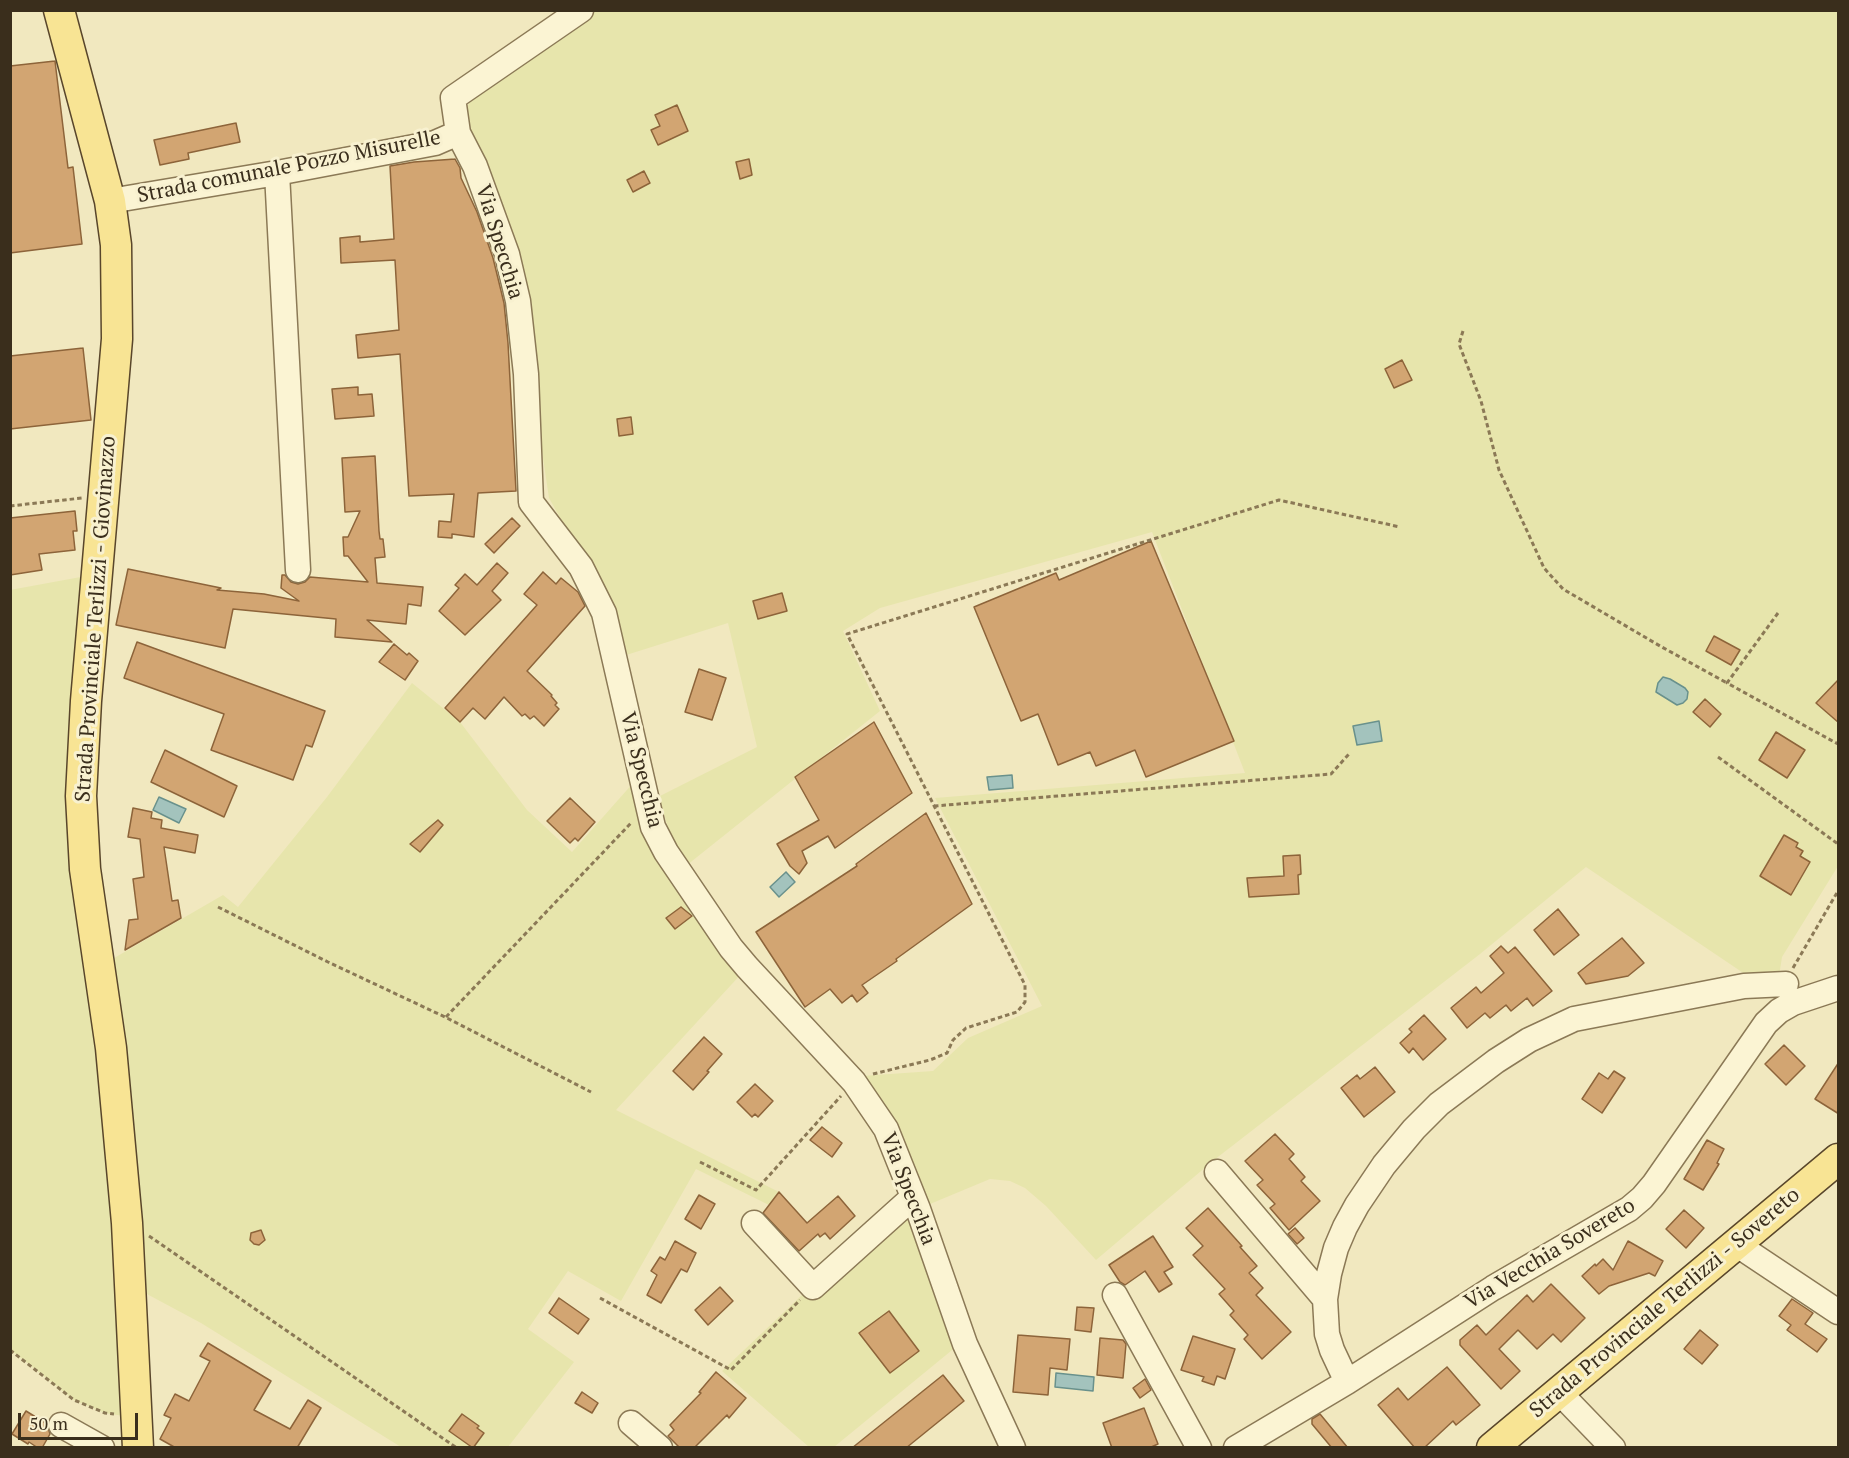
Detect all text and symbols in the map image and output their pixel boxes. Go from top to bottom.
street label: Strada comunale Pozzo Misurelle [135,125,443,209]
street label: Via Specchia [470,182,528,302]
street label: Strada Provinciale Terlizzi - Giovinazzo [71,435,121,803]
street label: Via Specchia [614,709,668,831]
street label: Via Specchia [875,1129,941,1249]
street label: Strada Provinciale Terlizzi - Sovereto [1525,1183,1805,1423]
street label: Via Vecchia Sovereto [1460,1193,1640,1315]
scale bar [21,1401,141,1439]
text: 50 m [29,1411,68,1435]

